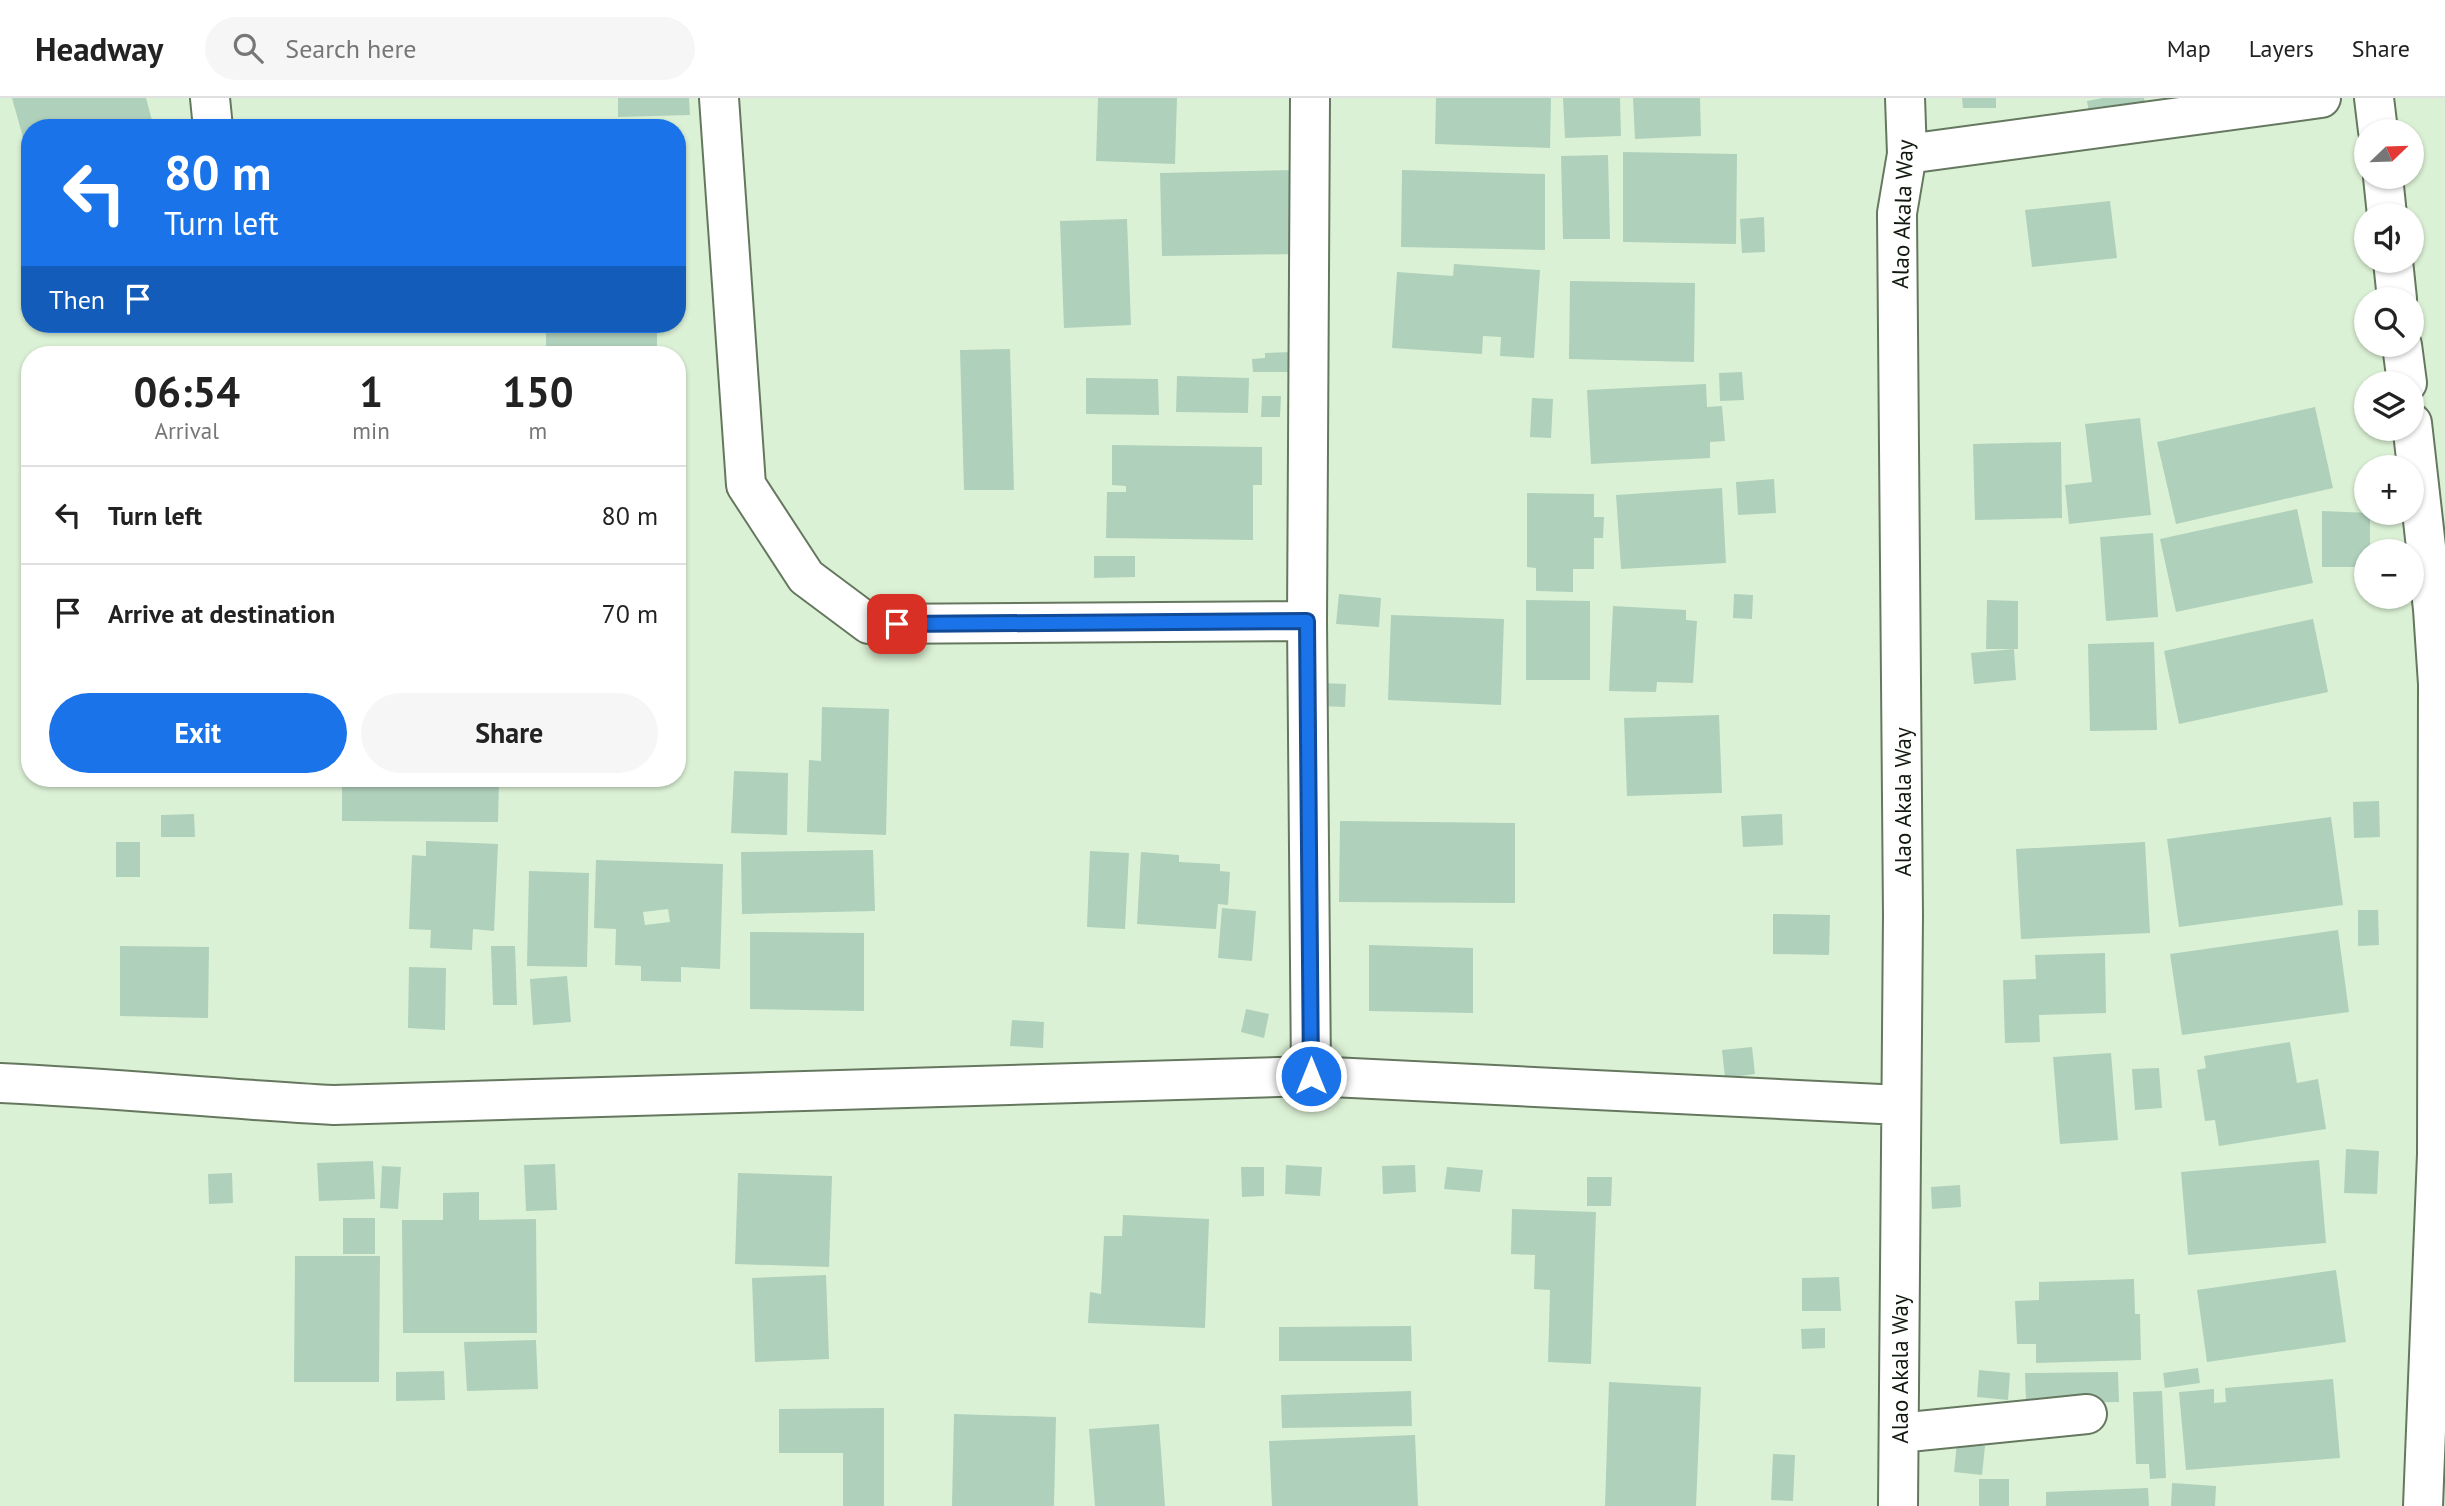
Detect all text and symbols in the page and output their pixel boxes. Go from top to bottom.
search box [205,17,695,80]
text: Headway [35,27,163,70]
icon: search [229,29,267,67]
text: Search here [285,32,416,65]
text: Map [2167,33,2211,64]
text: Layers [2249,33,2314,64]
text: Share [2352,33,2410,64]
north arrow [2354,119,2424,189]
map controls [2354,119,2424,609]
street label: Alao Akala Way [1885,139,1919,289]
text: 80 m [164,140,271,204]
icon: left [49,147,140,238]
text: Turn left [164,202,279,244]
button: sound [2354,203,2424,273]
icon: arrive [119,280,157,318]
text: Then [49,283,105,316]
button: search [2354,287,2424,357]
text: 06:54 [133,364,240,419]
text: 1 [359,364,383,419]
text: 150 [502,364,574,419]
button: layers [2354,371,2424,441]
text: Arrival [154,416,219,445]
text: min [352,416,390,445]
text: m [529,416,547,445]
button: + [2354,455,2424,525]
icon: left [49,496,87,534]
text: Turn left [108,499,202,532]
text: 80 m [602,499,658,532]
button: − [2354,539,2424,609]
icon: arrive [49,594,87,632]
pin [867,594,927,654]
text: Arrive at destination [108,597,335,630]
text: 70 m [602,597,658,630]
icon: arrive [878,605,916,643]
button: Exit [49,693,347,773]
button: Share [361,693,658,773]
street label: Alao Akala Way [1888,727,1917,877]
position arrow [1274,1039,1348,1113]
street label: Alao Akala Way [1885,1294,1914,1444]

